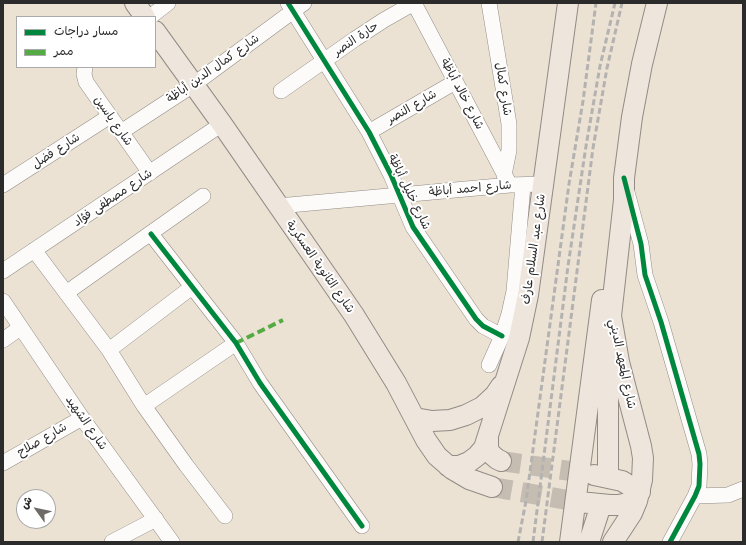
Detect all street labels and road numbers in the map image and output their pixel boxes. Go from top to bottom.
street label: حارة النصر [331,19,381,59]
street label: شارع كمال الدين أباظة [164,32,262,106]
street label: شارع خالد أباظة [437,56,487,132]
street label: شارع كمال [492,61,514,117]
street label: شارع النصر [385,87,439,127]
street label: شارع ياسين [91,93,135,149]
street label: شارع فضل [29,130,83,172]
street label: شارع خليل أباظة [385,152,433,232]
street label: شارع مصطفى فؤاد [71,166,155,230]
street label: شارع احمد أباظة [428,178,512,200]
street label: شارع عبد السلام عارف [519,193,549,305]
street label: شارع الثانوية العسكرية [283,218,357,316]
street label: شارع المعهد الديني [605,318,639,410]
street label: شارع الشهيد [62,393,110,453]
street label: شارع صلاح [15,420,69,460]

